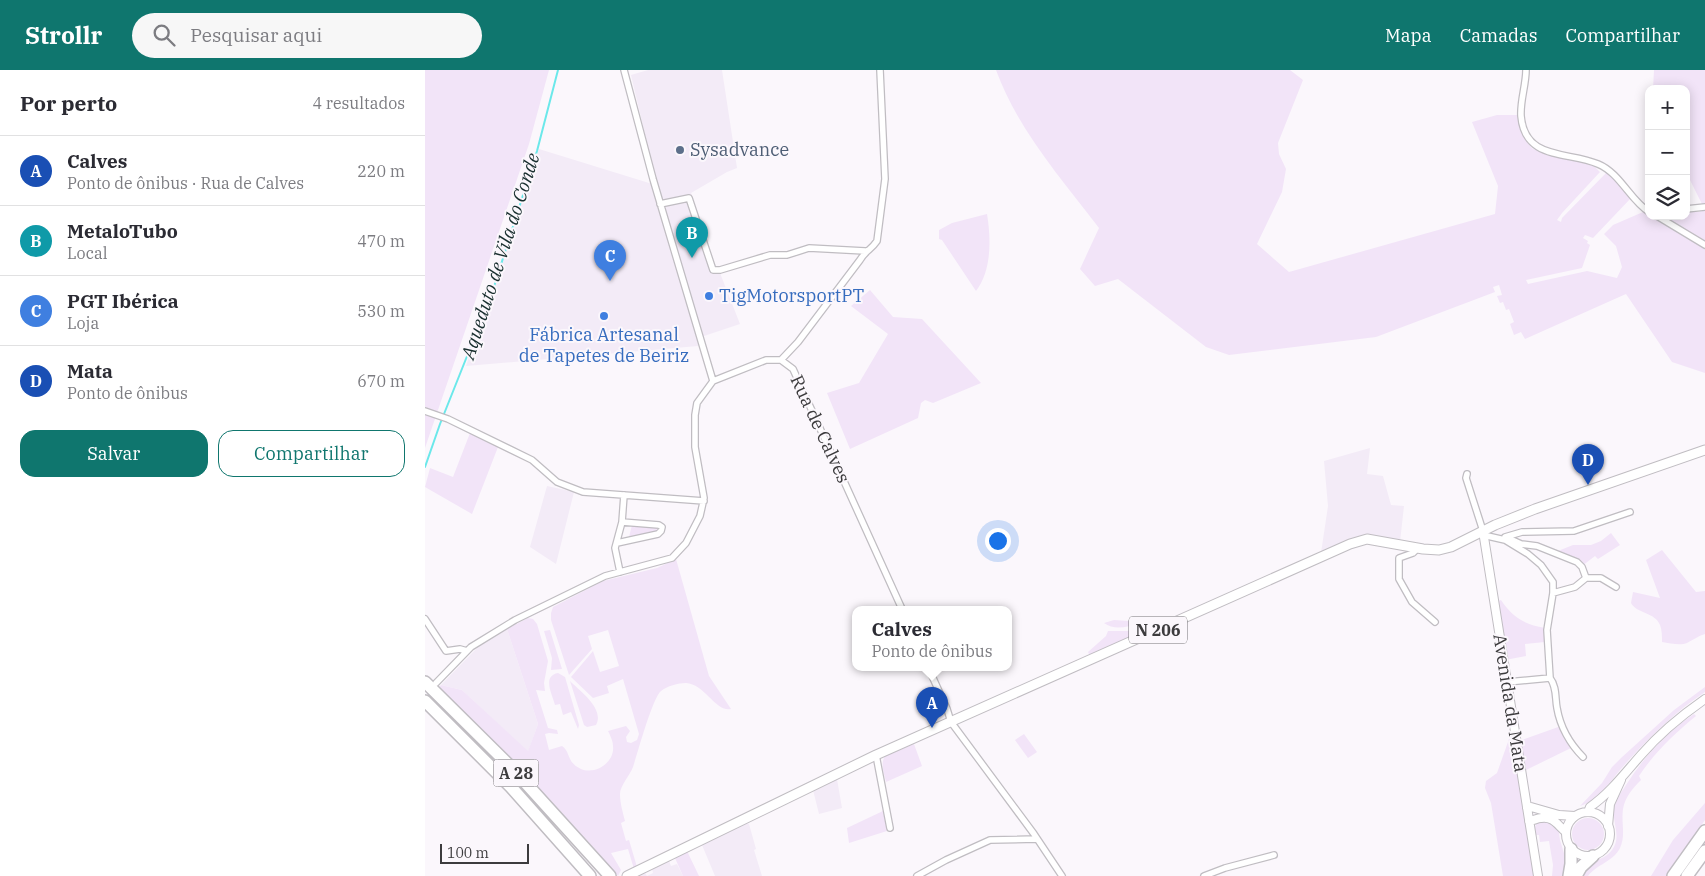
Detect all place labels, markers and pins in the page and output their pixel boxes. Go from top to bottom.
place label: Sysadvance [690,138,789,161]
marker: Sysadvance [674,144,686,156]
pin: B [676,217,708,258]
pin: C [594,240,626,281]
place label: TigMotorsportPT [719,284,864,307]
marker: TigMotorsportPT [703,290,715,302]
marker: Fábrica Artesanal de Tapetes de Beiriz [598,310,610,322]
place label: Fábrica Artesanal de Tapetes de Beiriz [519,323,689,367]
pin: D [1572,444,1604,485]
pin: A [916,687,948,728]

